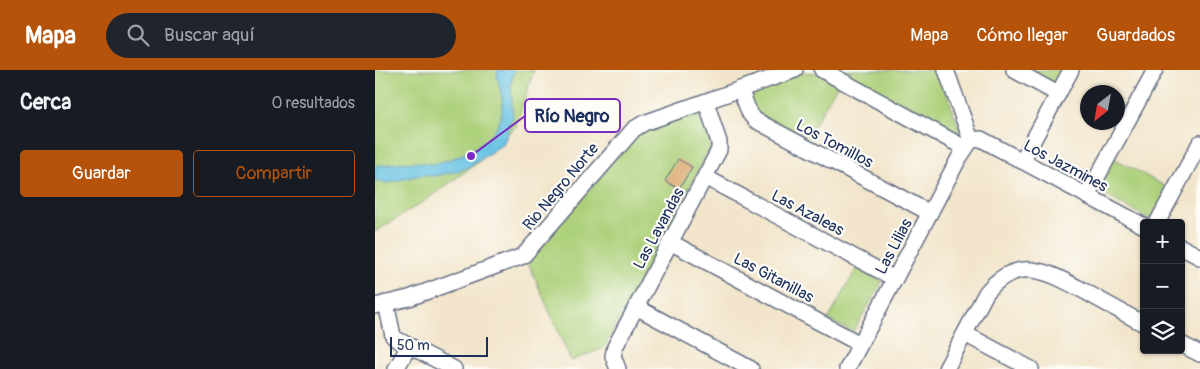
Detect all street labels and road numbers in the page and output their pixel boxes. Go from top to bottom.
street label: Los Tomillos [792,115,877,173]
street label: Los Jazmines [1020,135,1111,196]
street label: Rio Negro Norte [518,139,603,234]
street label: Las Lavandas [629,184,689,273]
street label: Las Azaleas [768,185,847,240]
street label: Las Lilias [871,215,917,278]
street label: Las Gitanillas [730,248,817,307]

